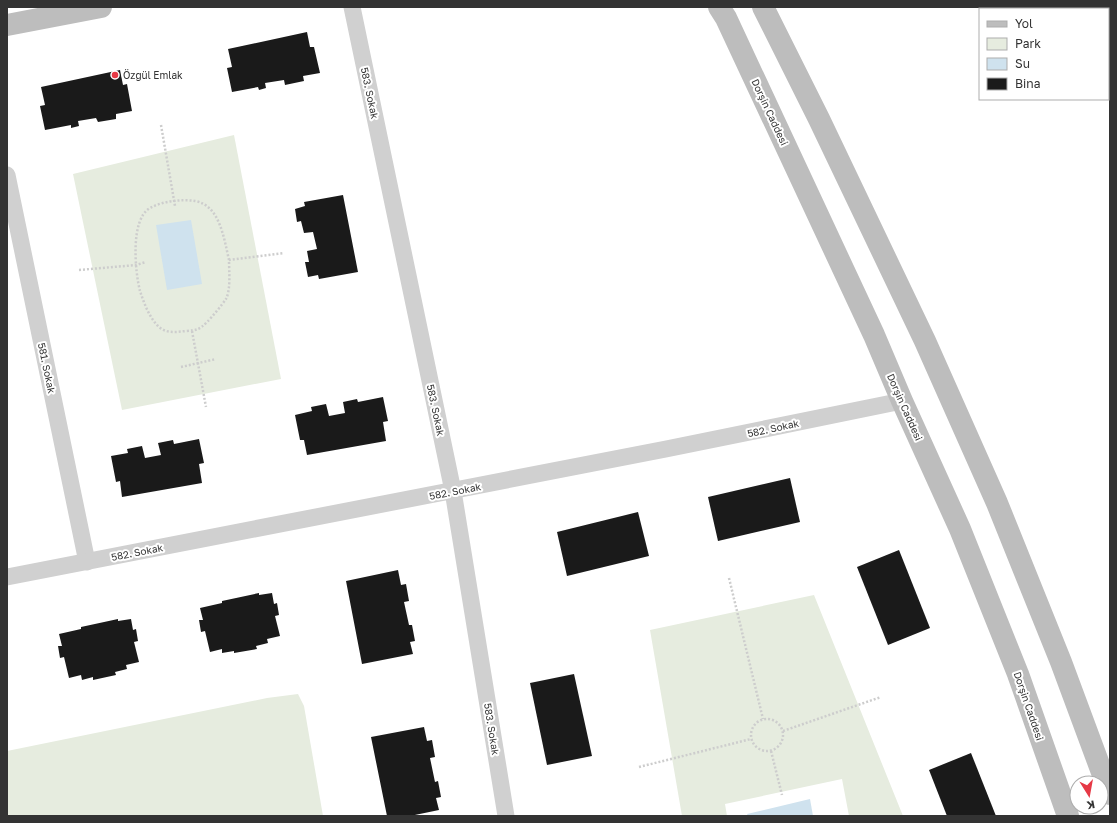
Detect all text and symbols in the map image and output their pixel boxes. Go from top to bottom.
legend [979,8,1109,100]
text: Yol [1015,16,1033,31]
text: Park [1015,36,1041,51]
text: Su [1015,56,1030,71]
street label: 583. Sokak [359,66,381,120]
place label: Özgül Emlak [123,68,183,81]
marker: Özgül Emlak [110,70,120,80]
text: Bina [1015,76,1040,91]
street label: Dorşin Caddesi [749,77,791,147]
street label: 581. Sokak [36,342,58,395]
street label: Dorşin Caddesi [885,372,925,442]
street label: 583. Sokak [425,383,447,437]
street label: 582. Sokak [746,417,800,439]
street label: 582. Sokak [428,480,482,502]
street label: 582. Sokak [110,541,164,563]
street label: Dorşin Caddesi [1012,670,1046,742]
street label: 583. Sokak [482,702,502,756]
north arrow [1069,775,1109,815]
text: K [1086,798,1096,812]

